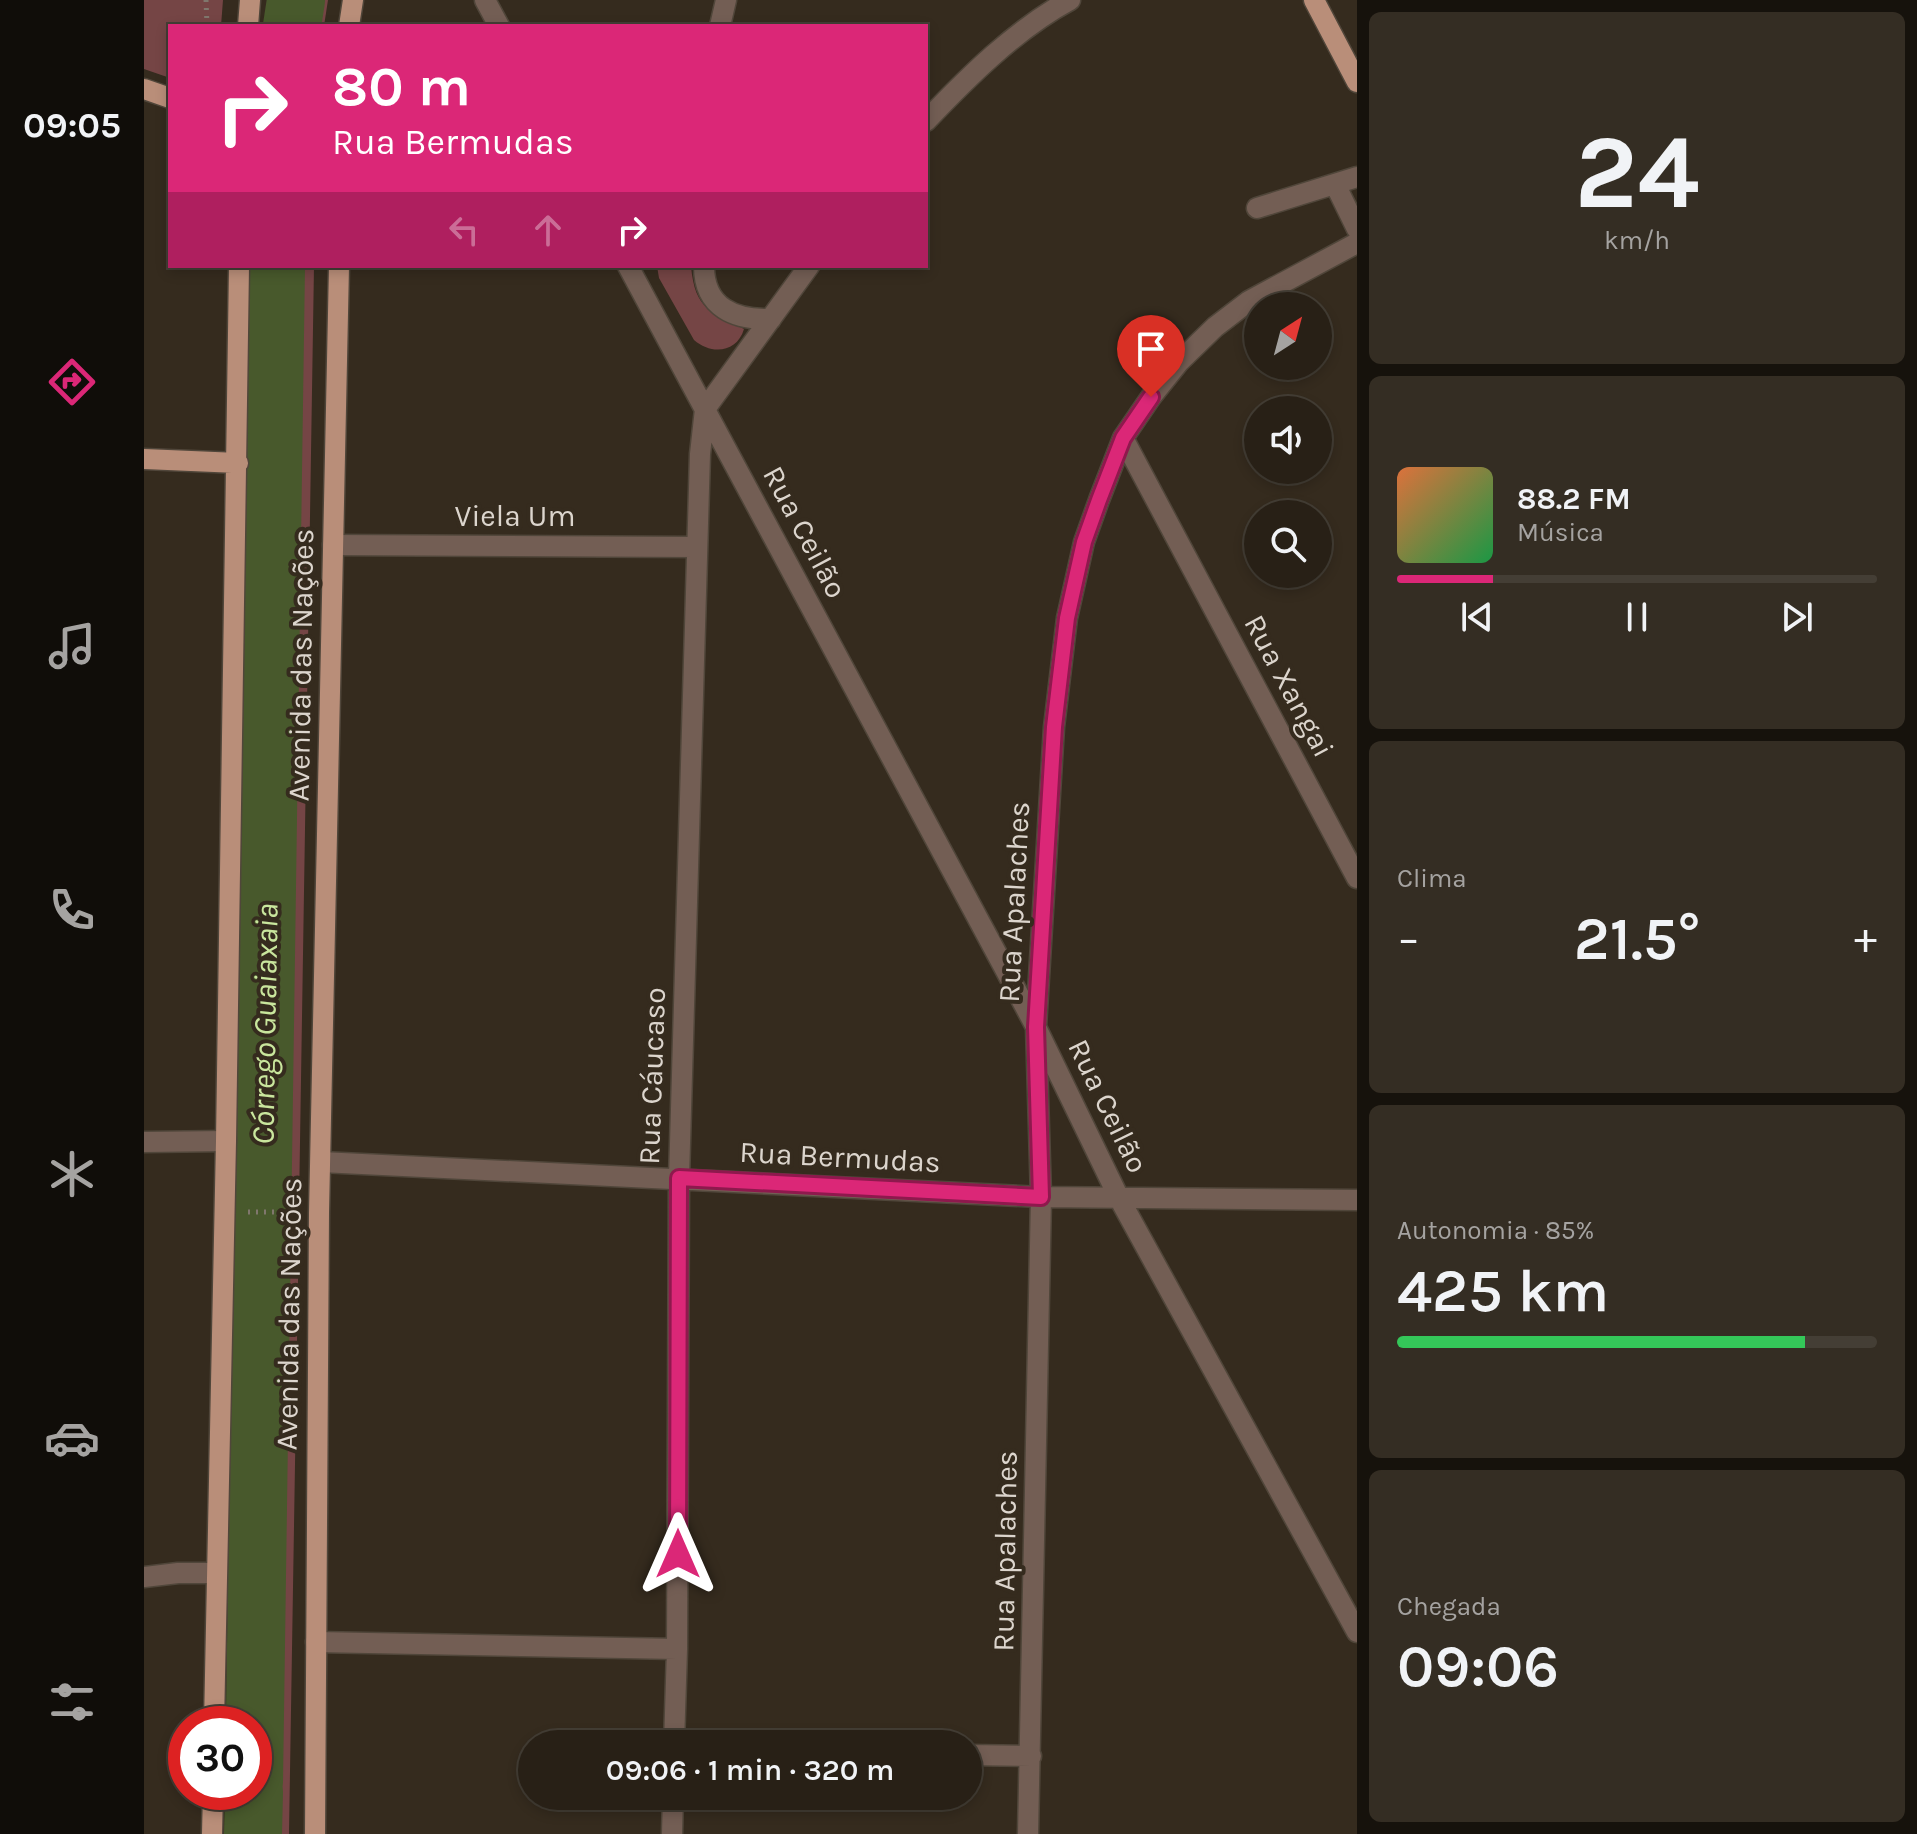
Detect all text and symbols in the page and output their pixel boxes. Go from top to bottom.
text: 80 m [332,54,471,119]
icon: right [200,56,304,160]
text: 09:05 [23,104,121,146]
text: 24 [1575,112,1699,233]
text: Rua Bermudas [332,121,574,163]
icon: left [442,208,486,252]
icon: ahead [526,208,570,252]
icon: right [610,208,654,252]
text: km/h [1604,225,1670,256]
north arrow [1244,292,1332,380]
map controls [1244,292,1332,588]
pin [1117,315,1185,397]
icon: arrive [1129,327,1173,371]
icon: directions [44,354,100,410]
button: sound [1244,396,1332,484]
street label: Rua Ceilão [755,460,855,604]
text: 88.2 FM [1517,481,1631,517]
street label: Viela Um [455,498,575,534]
button: search [1244,500,1332,588]
text: Música [1517,517,1604,548]
street label: Avenida das Nações [281,528,321,802]
icon: previous [1455,595,1499,639]
icon: pause [1615,595,1659,639]
icon: next [1775,595,1819,639]
street label: Rua Xangai [1236,608,1342,764]
icon: music [44,618,100,674]
street label: Rua Apalaches [991,801,1037,1003]
text: Clima [1397,863,1467,894]
icon: phone [44,882,100,938]
water label: Córrego Guaiaxaia [244,903,286,1145]
text: 21.5° [1574,904,1700,974]
text: − [1397,913,1420,964]
text: + [1854,913,1877,964]
street label: Rua Cáucaso [631,987,673,1165]
street label: Rua Ceilão [1060,1033,1156,1179]
street label: Rua Bermudas [739,1134,941,1180]
icon: climate [44,1146,100,1202]
street label: Avenida das Nações [269,1177,309,1451]
text: Autonomia · 85% [1397,1215,1594,1246]
text: 425 km [1397,1256,1609,1326]
icon: car [44,1410,100,1466]
street label: Rua Apalaches [985,1450,1025,1652]
position arrow [636,1512,720,1596]
text: Chegada [1397,1591,1501,1622]
text: 09:06 [1397,1632,1559,1702]
icon: filters [44,1674,100,1730]
speed limit sign: 30 [168,1706,272,1810]
text: 09:06 · 1 min · 320 m [606,1752,894,1788]

